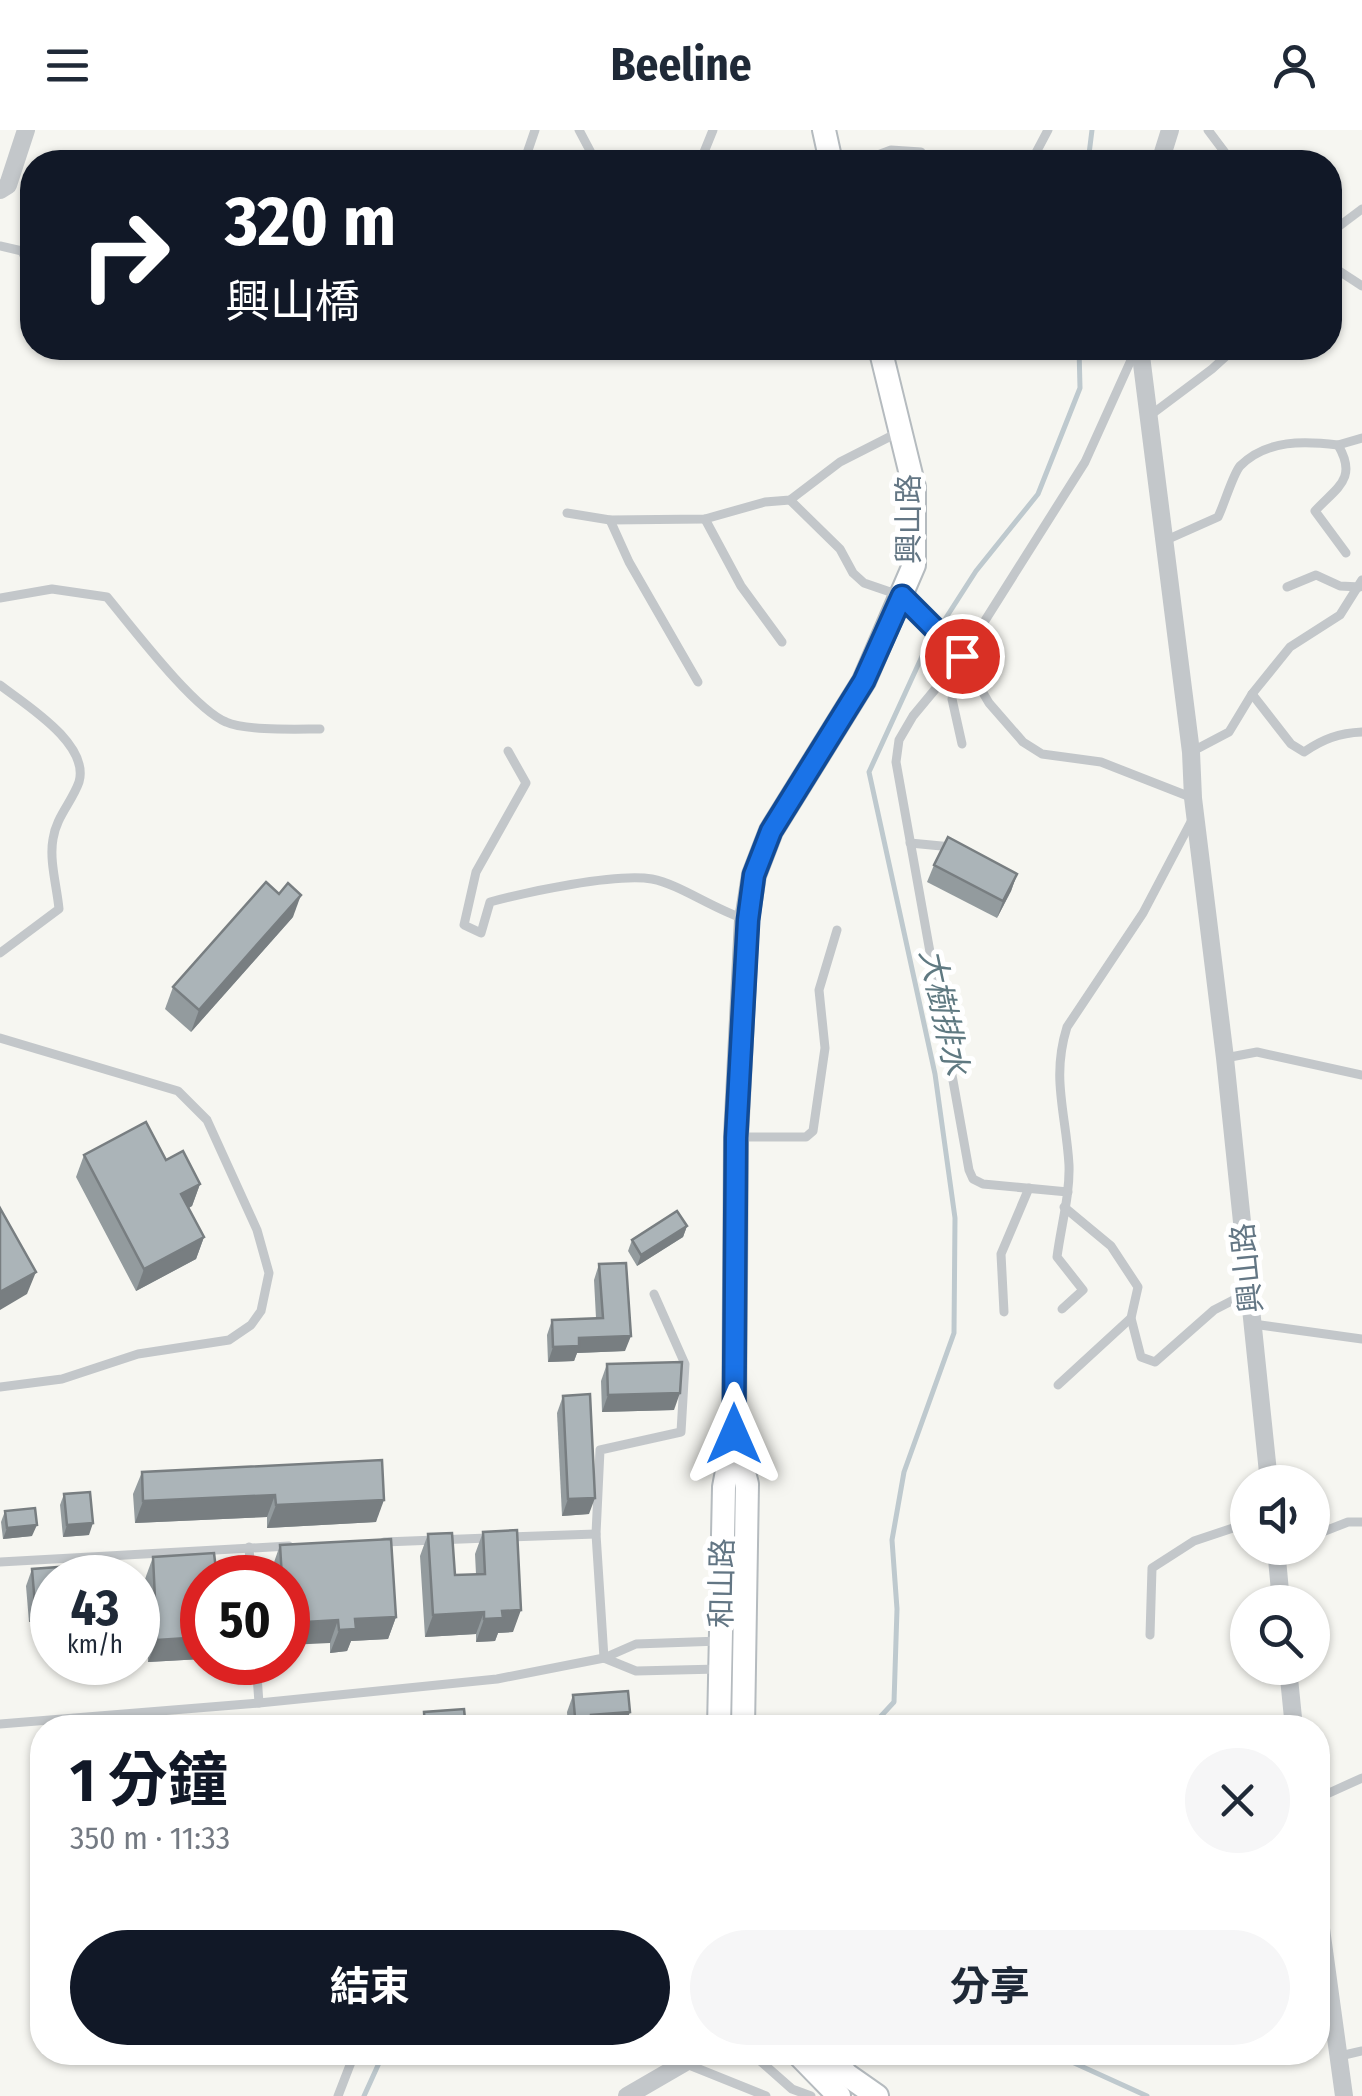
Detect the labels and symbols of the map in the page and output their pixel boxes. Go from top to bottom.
street label: 興山路 [891,474,927,564]
pin [920,614,1005,699]
water label: 大樹排水 [912,945,976,1081]
street label: 興山路 [1224,1221,1270,1315]
position arrow [682,1382,786,1486]
street label: 和山路 [703,1538,741,1628]
speed limit sign: 50 [180,1555,310,1685]

